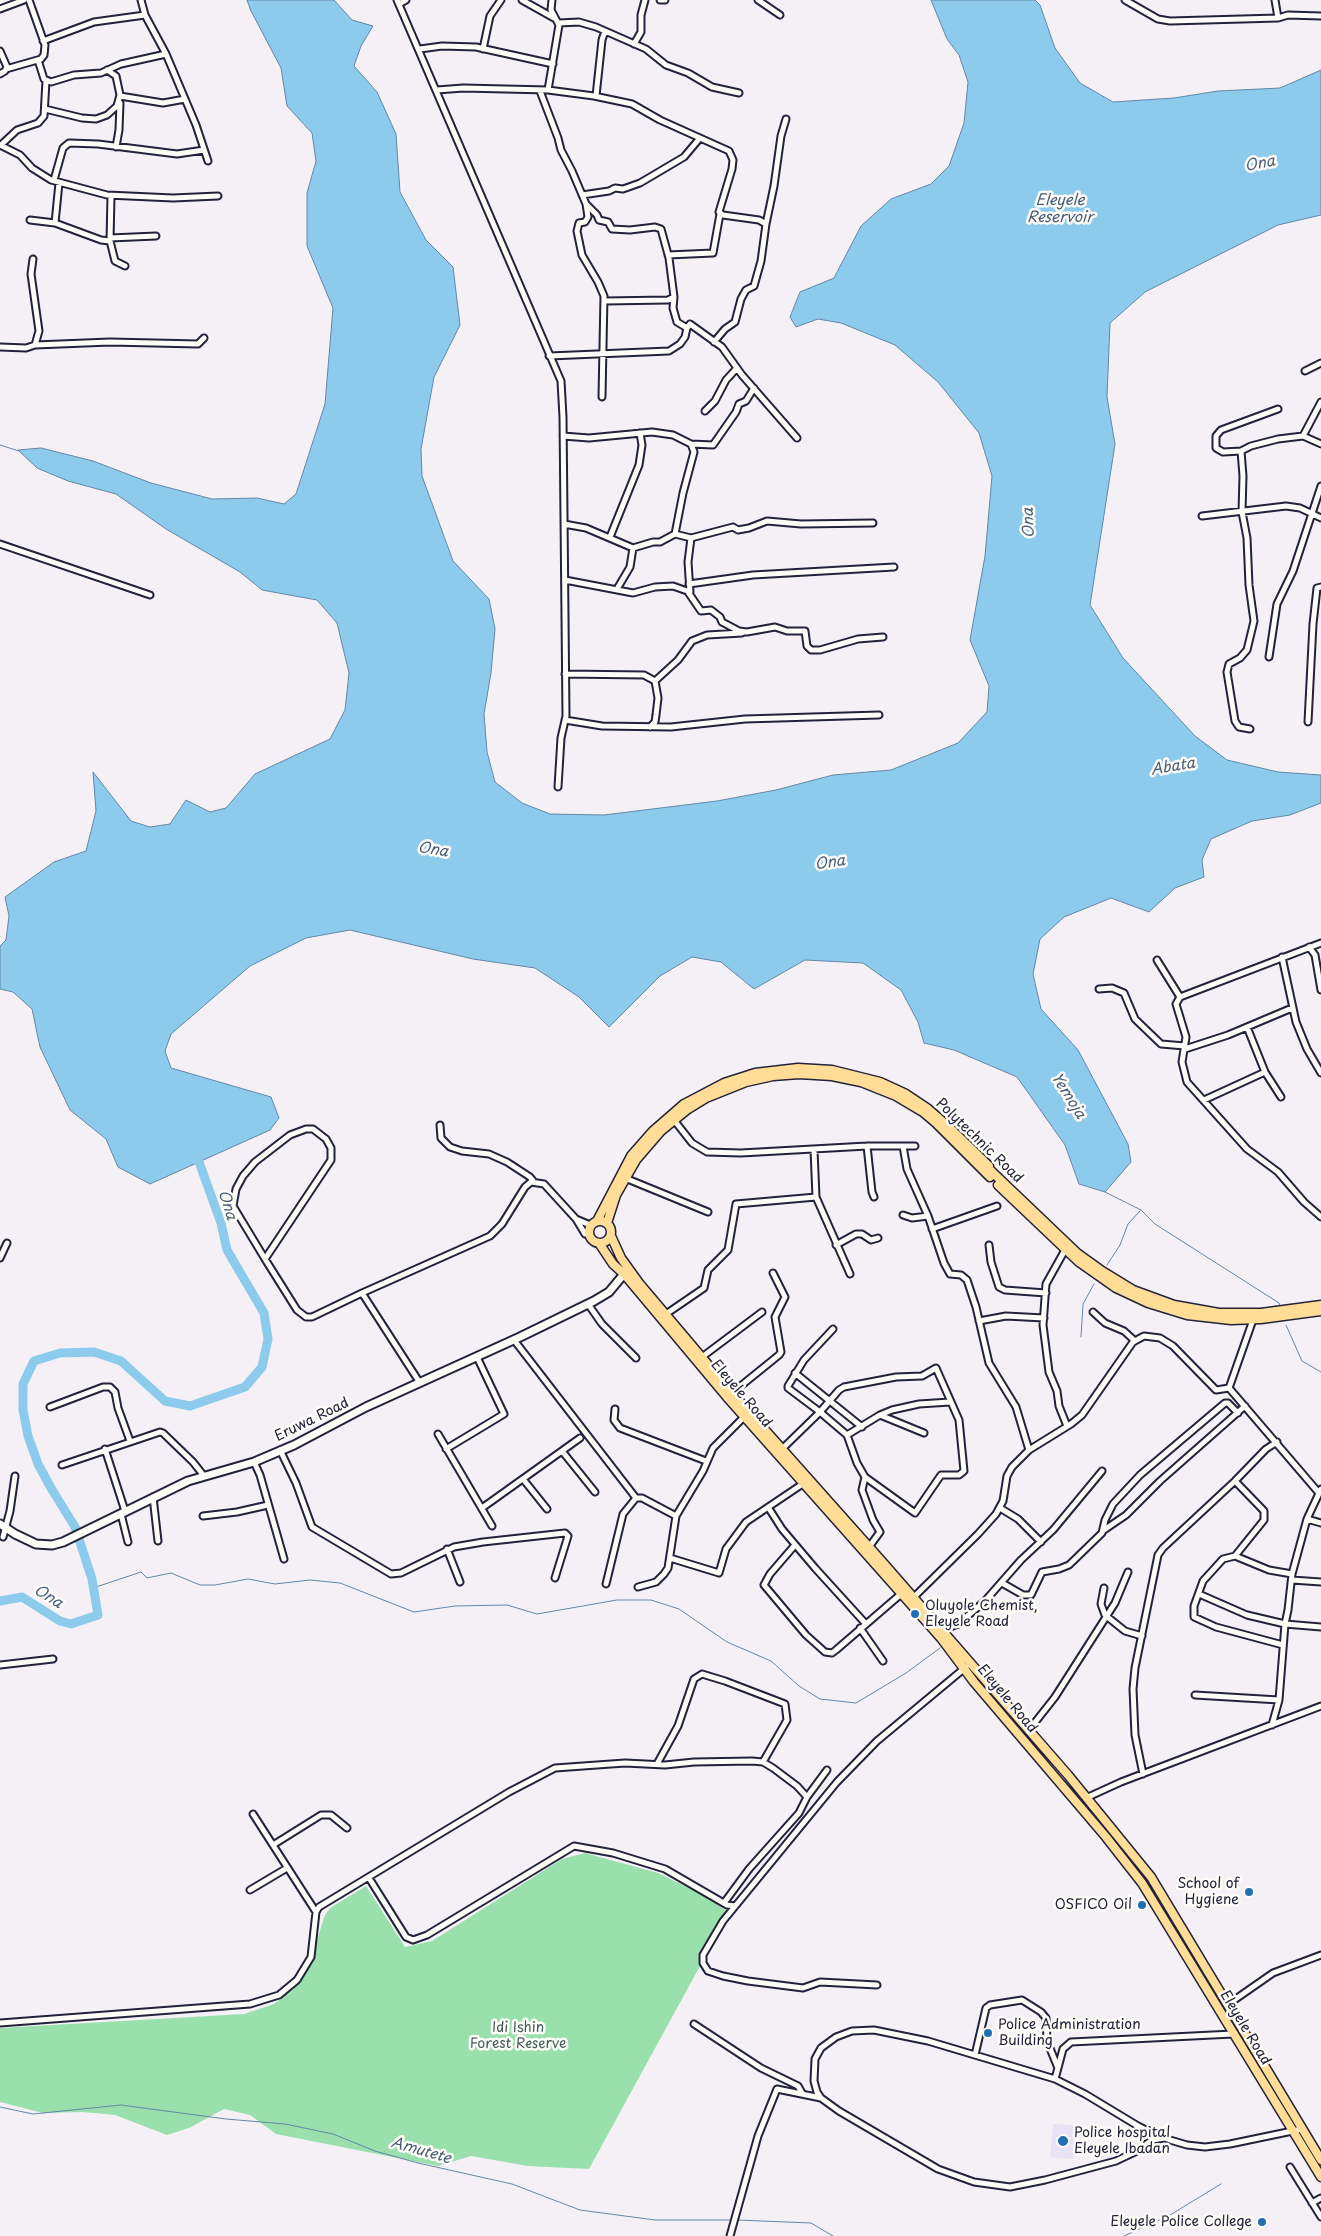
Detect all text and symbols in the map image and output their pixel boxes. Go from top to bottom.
water label: Ona [1243,152,1277,176]
water label: Eleyele Reservoir [1027,192,1093,227]
water label: Ona [1019,507,1039,539]
water label: Abata [1150,755,1196,779]
water label: Ona [417,839,449,861]
water label: Ona [814,852,846,874]
water label: Yemoja [1047,1070,1089,1122]
street label: Polytechnic Road [932,1095,1026,1187]
water label: Ona [214,1188,240,1222]
street label: Eleyele Road [707,1357,775,1431]
street label: Eruwa Road [272,1395,352,1445]
water label: Ona [30,1581,66,1613]
place label: Oluyole Chemist, Eleyele Road [925,1598,1038,1630]
marker: Oluyole Chemist, Eleyele Road [909,1608,921,1620]
street label: Eleyele Road [973,1661,1041,1737]
place label: School of Hygiene [1177,1876,1239,1908]
marker: School of Hygiene [1243,1886,1255,1898]
place label: OSFICO Oil [1055,1897,1132,1913]
marker: OSFICO Oil [1136,1899,1148,1911]
street label: Eleyele Road [1216,1988,1274,2068]
place label: Police Administration Building [998,2017,1141,2050]
park label: Idi Ishin Forest Reserve [470,2020,566,2052]
marker: Police Administration Building [982,2027,994,2039]
place label: Police hospital Eleyele Ibadan [1074,2125,1170,2158]
water label: Amutete [389,2134,453,2168]
marker: Police hospital Eleyele Ibadan [1056,2134,1070,2148]
place label: Eleyele Police College [1110,2214,1252,2230]
marker: Eleyele Police College [1256,2216,1268,2228]

